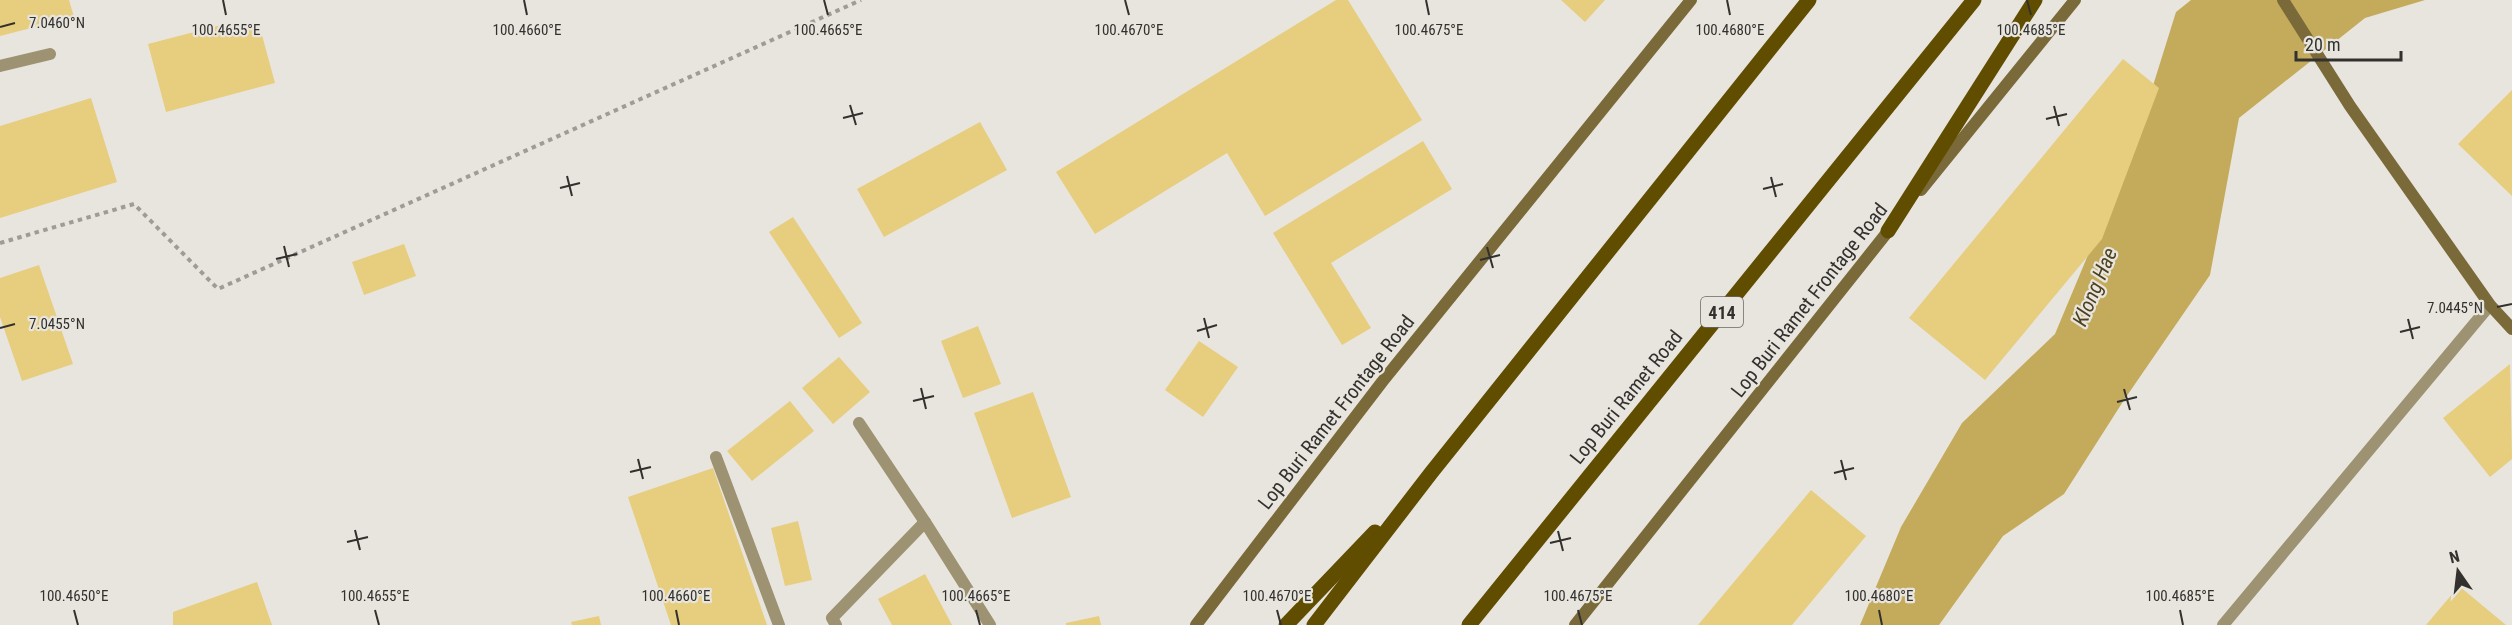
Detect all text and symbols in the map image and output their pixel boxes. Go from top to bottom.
text: 7.0460°N [29,14,85,32]
text: 100.4655°E [192,21,260,39]
text: 100.4660°E [493,21,561,39]
text: 100.4665°E [794,21,862,39]
text: 100.4670°E [1095,21,1163,39]
text: 100.4675°E [1395,21,1463,39]
text: 100.4680°E [1696,21,1764,39]
text: 100.4685°E [1997,21,2065,39]
scale bar [2296,24,2401,62]
text: 20 m [2305,34,2340,55]
street label: Lop Buri Ramet Frontage Road [1726,198,1892,402]
water label: Klong Hae [2068,244,2122,330]
road number: 414 [1701,297,1743,327]
text: 7.0445°N [2427,299,2483,317]
street label: Lop Buri Ramet Frontage Road [1253,310,1419,514]
text: 7.0455°N [29,315,85,333]
street label: Lop Buri Ramet Road [1565,325,1687,469]
north arrow [2428,541,2488,601]
text: N [2447,547,2462,567]
text: 100.4650°E [40,587,108,605]
text: 100.4655°E [341,587,409,605]
text: 100.4660°E [642,587,710,605]
text: 100.4665°E [942,587,1010,605]
text: 100.4670°E [1243,587,1311,605]
text: 100.4675°E [1544,587,1612,605]
text: 100.4680°E [1845,587,1913,605]
text: 100.4685°E [2146,587,2214,605]

